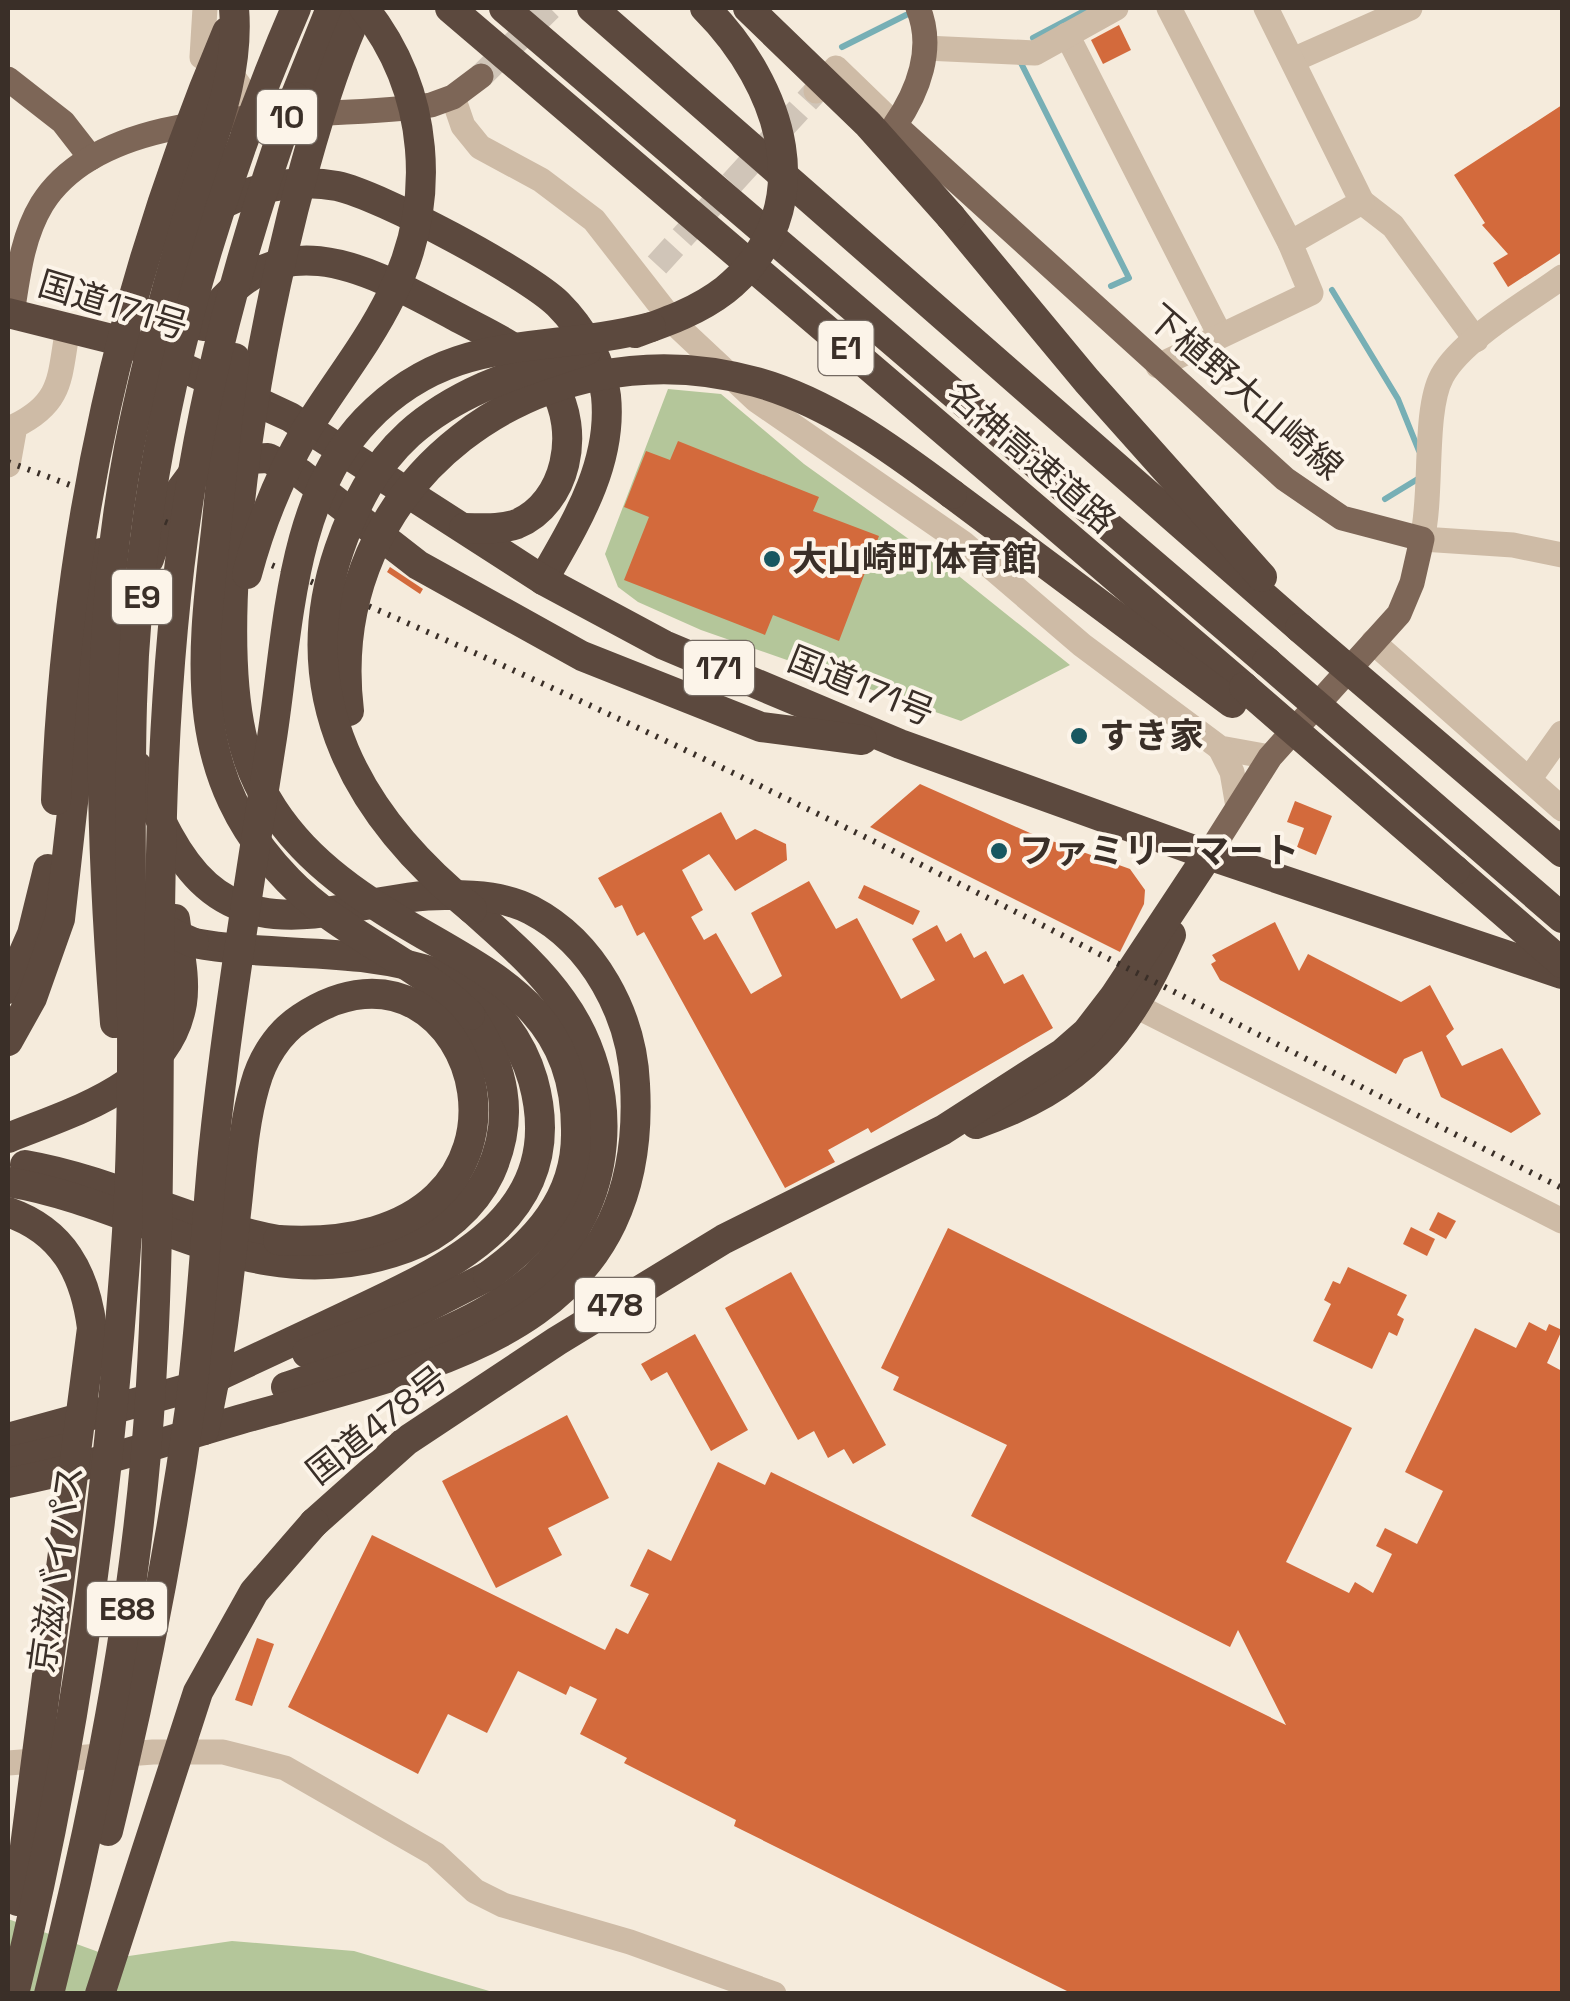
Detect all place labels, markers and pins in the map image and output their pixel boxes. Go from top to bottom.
place label: 大山崎町体育館 [792,537,1037,581]
marker: 大山崎町体育館 [761,548,783,570]
place label: すき家 [1099,714,1204,758]
marker: すき家 [1068,725,1090,747]
place label: ファミリーマート [1019,829,1299,873]
marker: ファミリーマート [988,840,1010,862]

